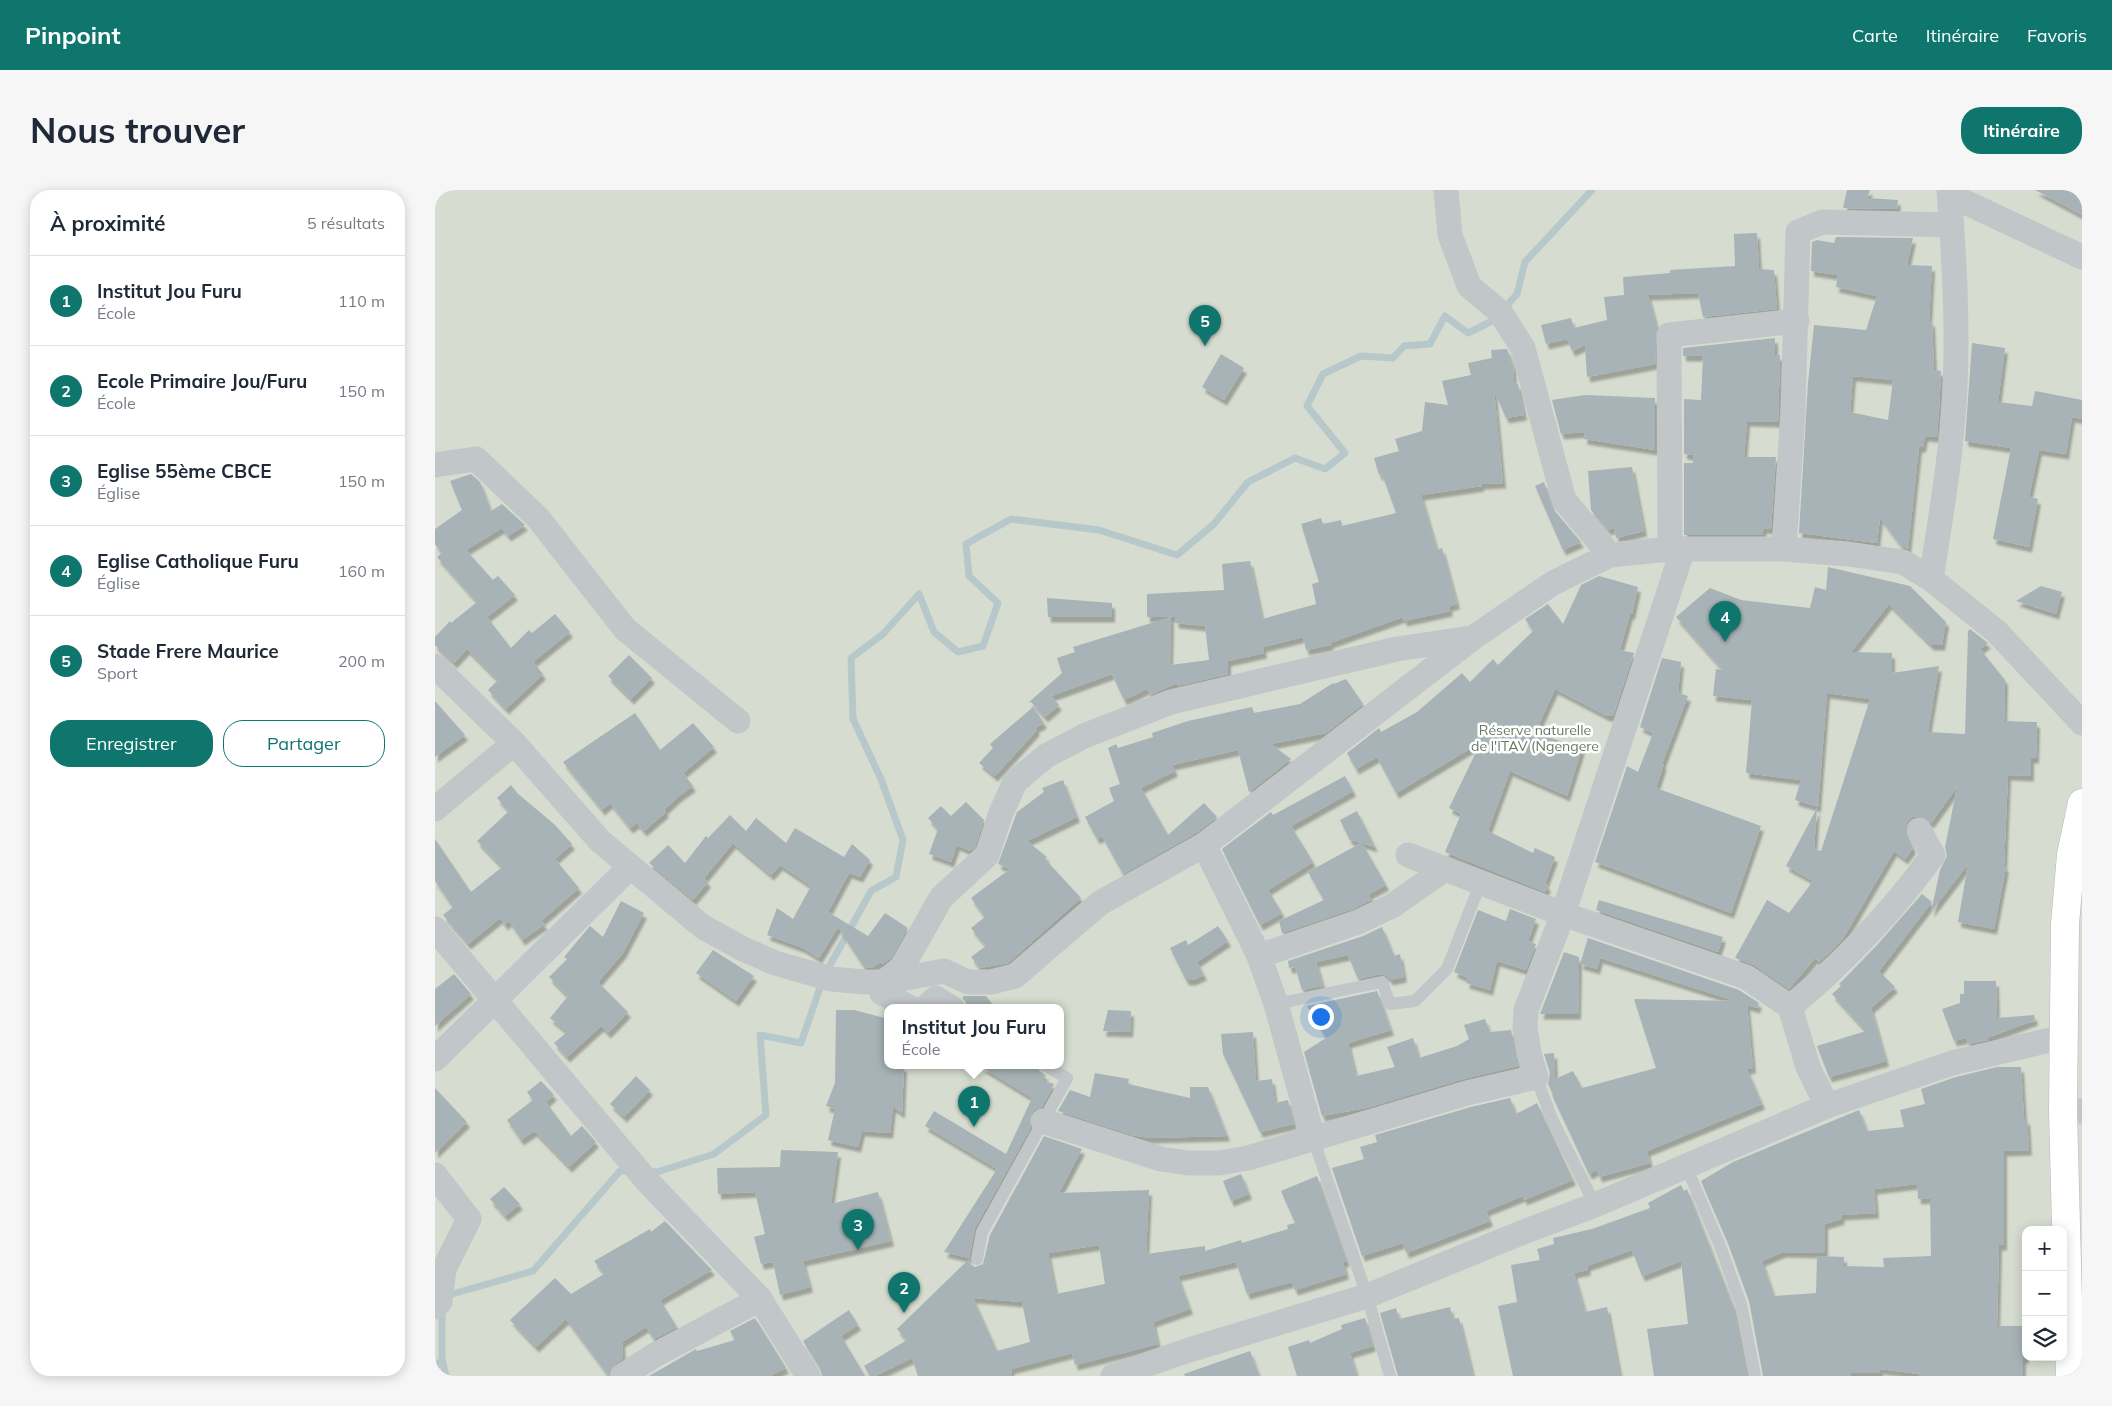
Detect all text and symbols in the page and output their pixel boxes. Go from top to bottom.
text: Pinpoint [25,20,121,50]
text: Carte [1852,24,1898,47]
text: Itinéraire [1926,24,1999,47]
text: Favoris [2027,24,2087,47]
button: Itinéraire [1961,107,2082,154]
text: Nous trouver [30,108,245,152]
text: À proximité [50,210,166,236]
text: 5 résultats [307,213,385,233]
text: Institut Jou Furu [97,279,242,303]
text: 1 [61,291,71,311]
text: 110 m [338,291,385,311]
text: École [97,303,136,323]
pin: 5 [1189,305,1221,346]
text: Ecole Primaire Jou/Furu [97,369,307,393]
text: 2 [61,381,71,401]
text: 150 m [338,381,385,401]
text: École [97,393,136,413]
text: Eglise 55ème CBCE [97,459,271,483]
text: 3 [61,471,71,491]
text: 150 m [338,471,385,491]
text: Église [97,483,140,503]
text: Eglise Catholique Furu [97,549,299,573]
text: 4 [61,561,71,581]
text: 160 m [338,561,385,581]
text: Église [97,573,140,593]
pin: 4 [1709,601,1741,642]
text: Stade Frere Maurice [97,639,279,663]
text: 5 [61,651,71,671]
text: 200 m [338,651,385,671]
text: Sport [97,663,138,683]
button: Enregistrer [50,720,213,767]
button: Partager [223,720,385,767]
park label: Réserve naturelle de l'ITAV (Ngengere [1471,721,1599,755]
popup [884,1004,1064,1069]
your location [1308,1004,1334,1030]
text: Institut Jou Furu [902,1015,1046,1039]
text: École [902,1039,940,1059]
pin: 1 [958,1086,990,1127]
pin: 3 [842,1209,874,1250]
map controls [2022,1226,2067,1361]
button: + [2022,1226,2067,1271]
button: − [2022,1271,2067,1316]
pin: 2 [888,1272,920,1313]
button: layers [2022,1316,2067,1361]

